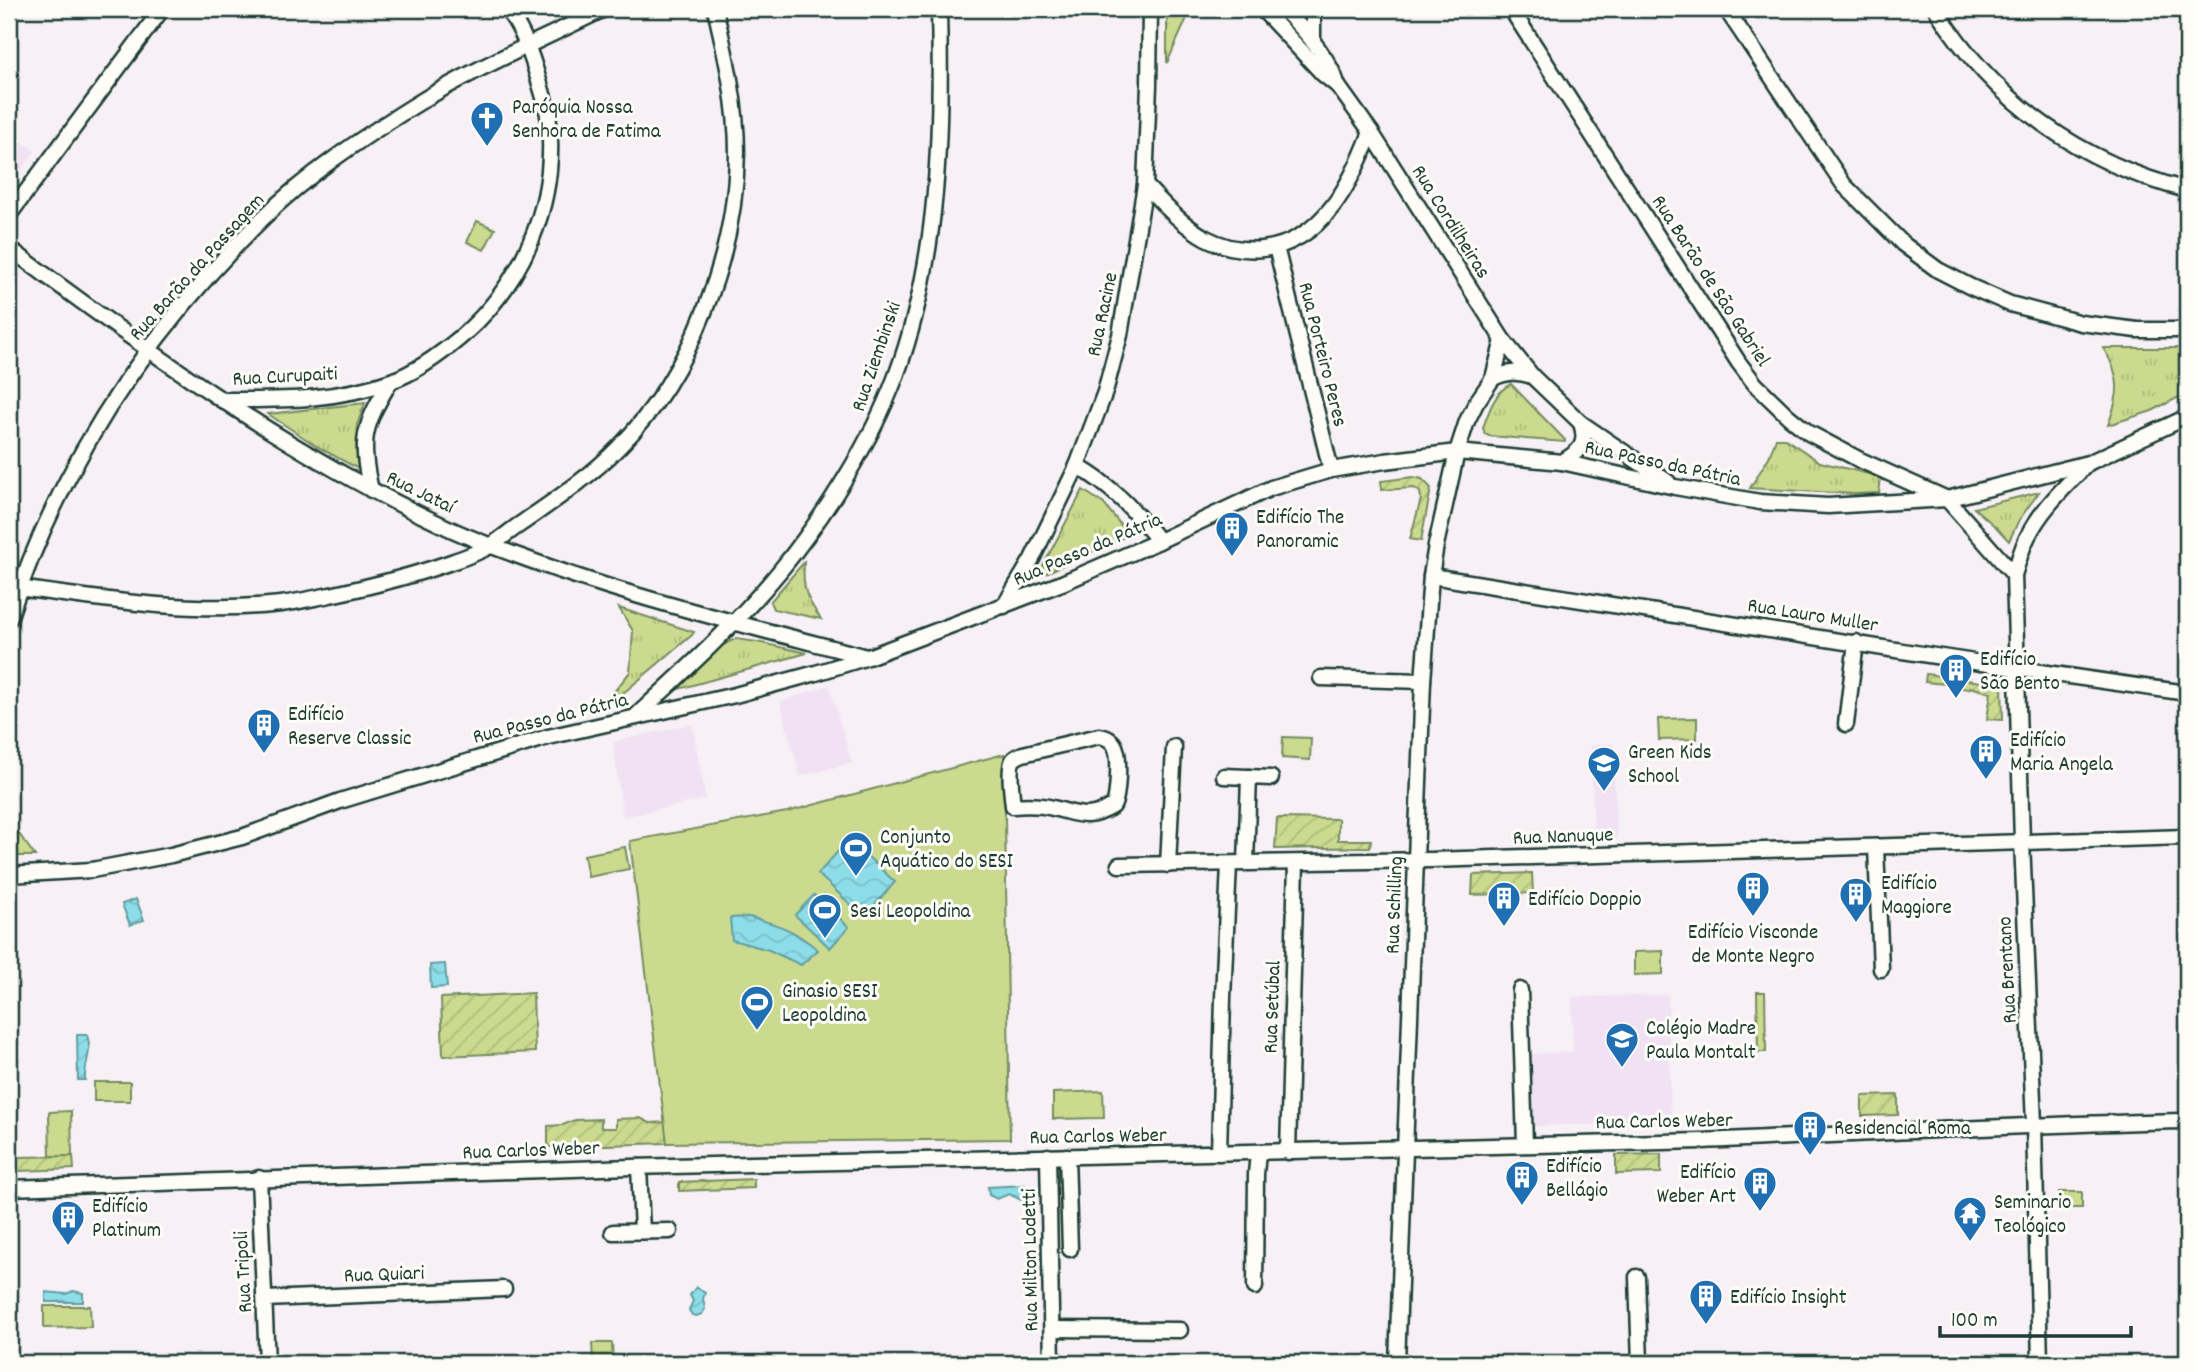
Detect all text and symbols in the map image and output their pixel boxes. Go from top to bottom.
place label: Paróquia Nossa Senhora de Fatima [512,94,662,148]
church icon: Paróquia Nossa Senhora de Fatima [468,99,506,148]
street label: Rua Cordilheiras [1402,160,1496,285]
street label: Rua Barão da Passagem [123,187,273,349]
street label: Rua Barão de São Gabriel [1643,190,1776,373]
street label: Rua Racine [1080,270,1127,359]
street label: Rua Porteiro Peres [1289,279,1354,430]
street label: Rua Ziembinski [845,298,911,416]
street label: Rua Curupaiti [232,360,339,396]
street label: Rua Passo da Pátria [1582,434,1744,496]
street label: Rua Jataí [380,464,461,524]
place label: Edifício The Panoramic [1256,504,1344,558]
street label: Rua Passo da Pátria [1009,505,1168,596]
building icon: Edifício The Panoramic [1213,509,1251,558]
street label: Rua Lauro Muller [1745,592,1880,642]
place label: Edifício São Bento [1980,646,2060,700]
building icon: Edifício São Bento [1937,651,1975,700]
street label: Rua Passo da Pátria [470,686,633,754]
place label: Edifício Reserve Classic [288,701,411,755]
building icon: Edifício Reserve Classic [245,706,283,755]
place label: Edifício Maria Angela [2010,727,2114,781]
building icon: Edifício Maria Angela [1967,732,2005,781]
place label: Green Kids School [1628,739,1712,793]
school or university icon: Green Kids School [1585,744,1623,793]
street label: Rua Nanuque [1512,821,1614,855]
place label: Conjunto Aquático do SESI [880,824,1014,878]
sports icon: Conjunto Aquático do SESI [837,829,875,878]
street label: Rua Schilling [1379,856,1413,955]
building icon: Edifício Visconde de Monte Negro [1734,869,1772,918]
place label: Edifício Maggiore [1881,870,1952,924]
building icon: Edifício Maggiore [1837,875,1875,924]
building icon: Edifício Doppio [1485,879,1523,928]
place label: Edifício Doppio [1528,886,1642,916]
sports icon: Sesi Leopoldina [806,891,844,940]
place label: Sesi Leopoldina [850,898,972,928]
street label: Rua Brentano [1991,915,2027,1024]
place label: Edifício Visconde de Monte Negro [1688,919,1818,973]
street label: Rua Setúbal [1257,960,1291,1054]
place label: Ginasio SESI Leopoldina [782,978,878,1032]
sports icon: Ginasio SESI Leopoldina [738,983,776,1032]
place label: Colégio Madre Paula Montalt [1646,1015,1756,1069]
school or university icon: Colégio Madre Paula Montalt [1603,1020,1641,1069]
street label: Rua Carlos Weber [1595,1107,1733,1139]
building icon: Residencial Roma [1791,1108,1829,1157]
place label: Residencial Roma [1834,1115,1972,1145]
street label: Rua Carlos Weber [1029,1122,1167,1154]
street label: Rua Carlos Weber [462,1135,600,1169]
place label: Edifício Bellágio [1546,1153,1608,1207]
building icon: Edifício Bellágio [1503,1158,1541,1207]
place label: Edifício Weber Art [1657,1159,1736,1213]
building icon: Edifício Weber Art [1741,1164,1779,1213]
street label: Rua Milton Lodetti [1016,1188,1048,1332]
place label: Seminario Teológico [1994,1189,2071,1243]
place label: Edifício Platinum [92,1193,161,1247]
temple icon: Seminario Teológico [1951,1194,1989,1243]
building icon: Edifício Platinum [49,1198,87,1247]
street label: Rua Tripoli [228,1230,262,1313]
street label: Rua Quiari [343,1260,425,1292]
building icon: Edifício Insight [1687,1277,1725,1326]
place label: Edifício Insight [1730,1284,1847,1314]
scale bar [1940,1295,2131,1339]
text: 100 m [1951,1307,1998,1337]

